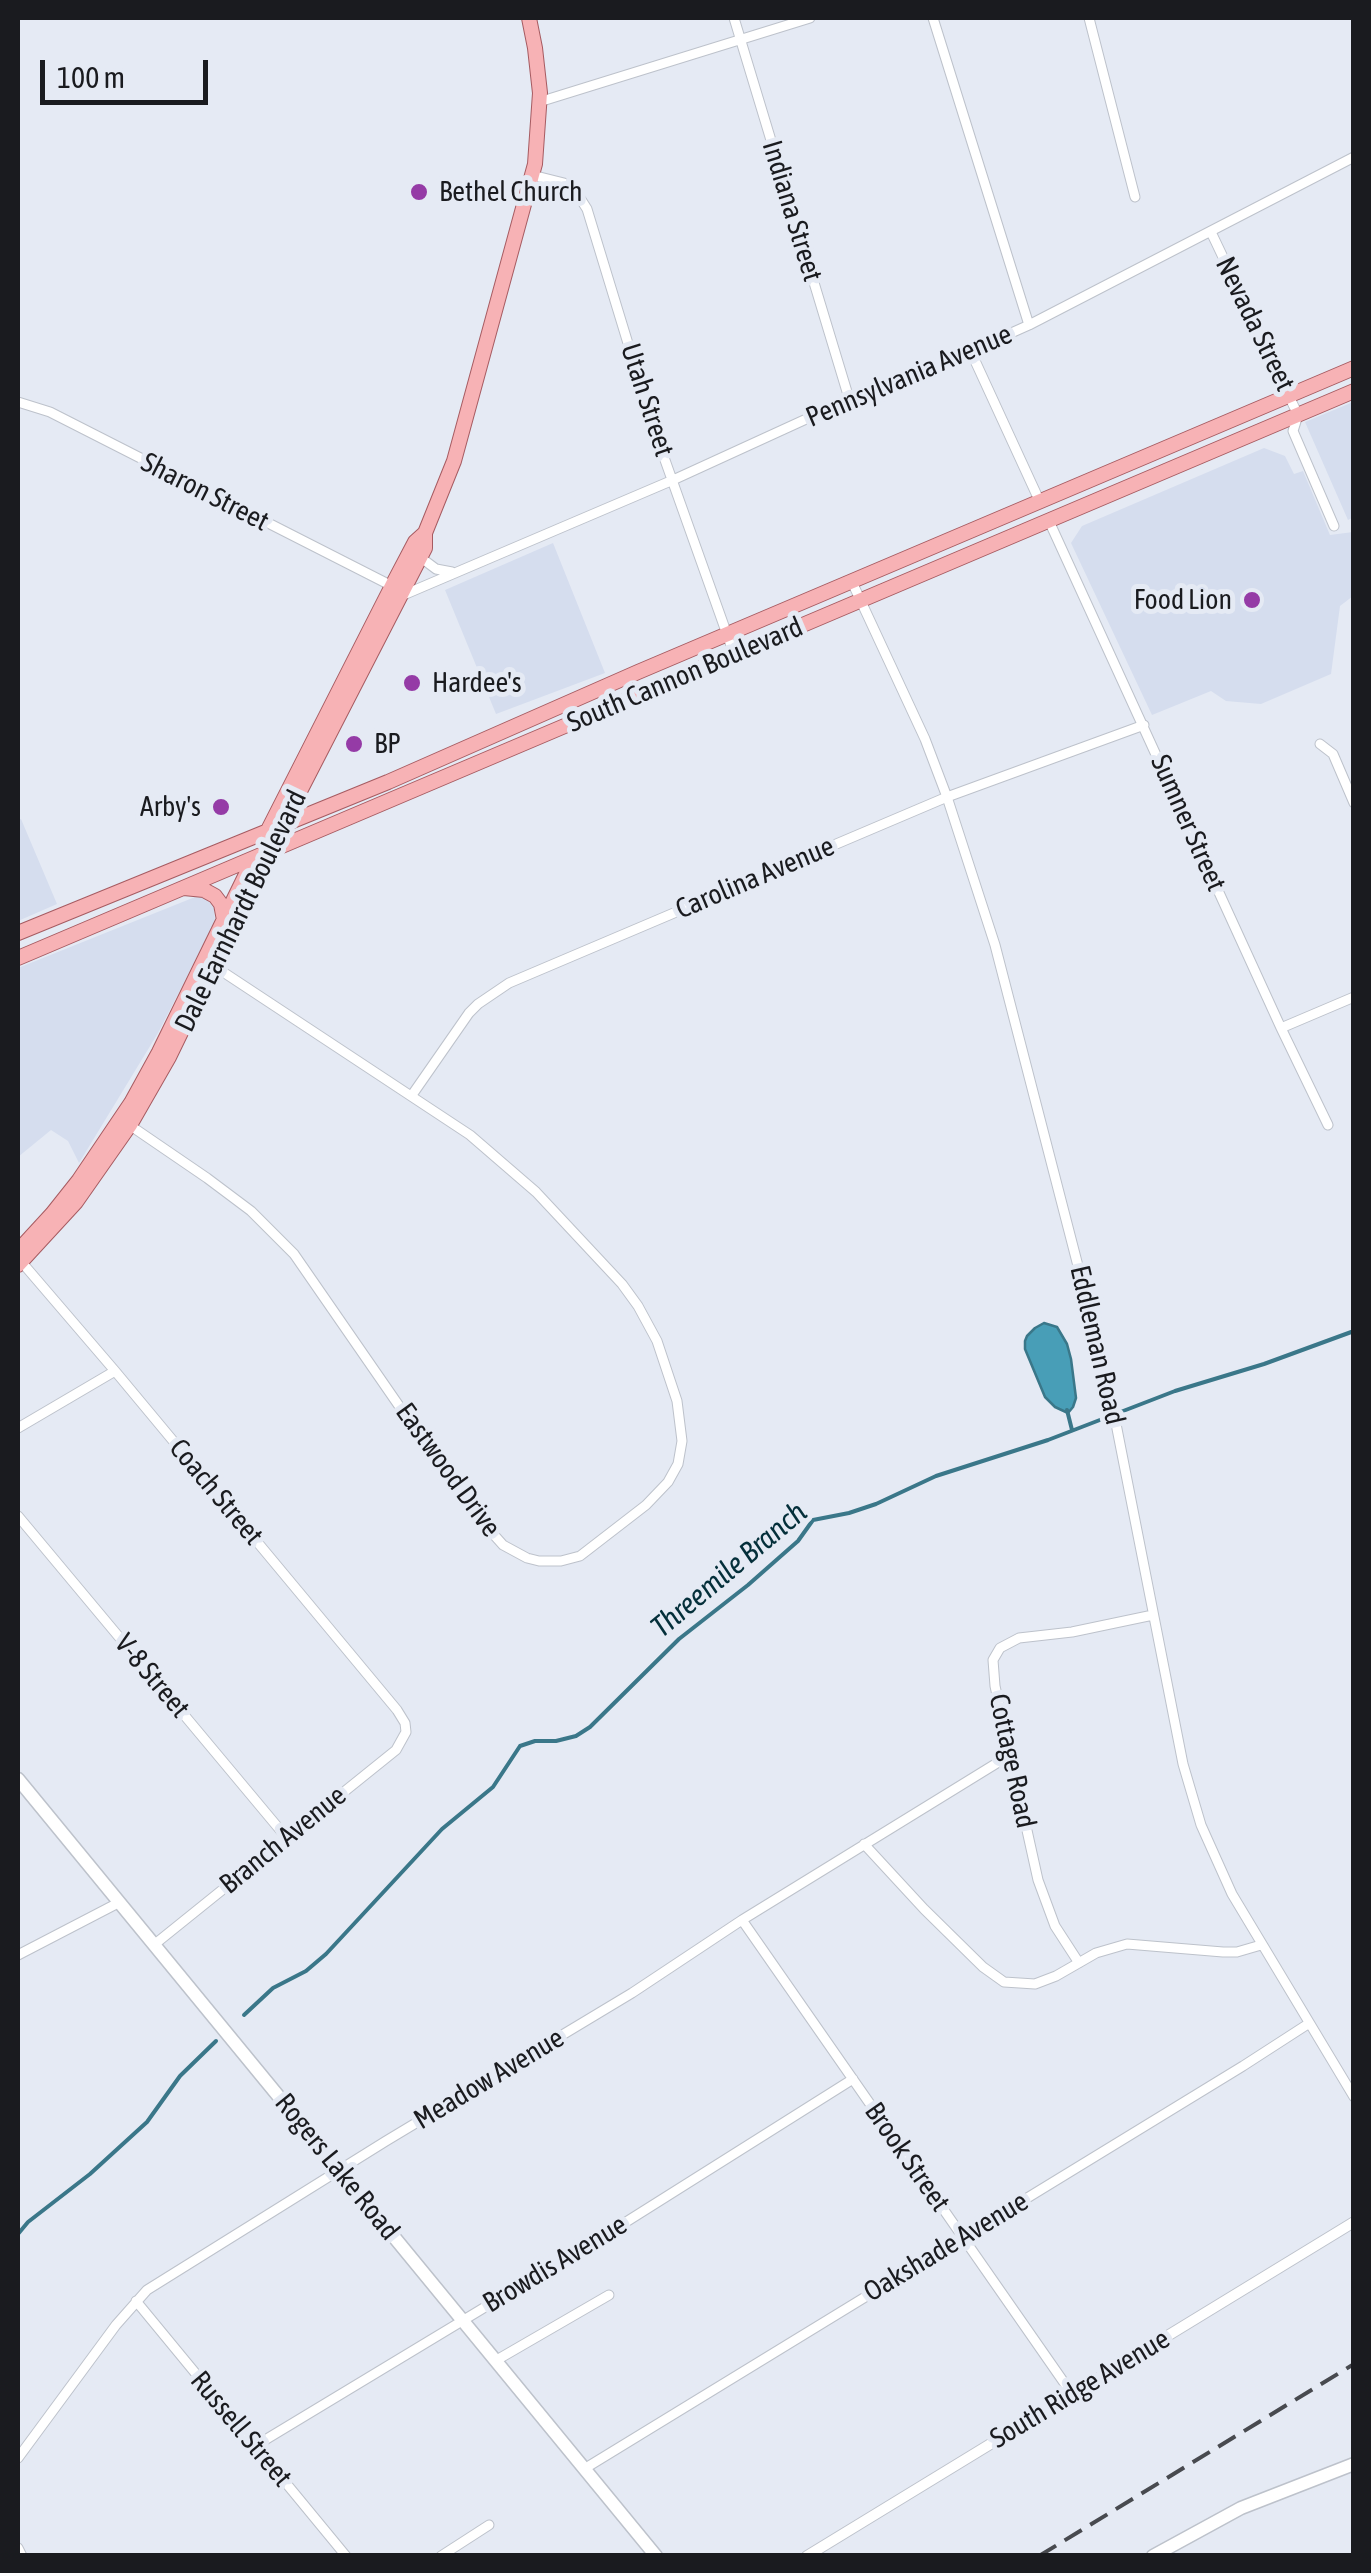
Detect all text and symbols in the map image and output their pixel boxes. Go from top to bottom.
scale bar [45,40,212,102]
text: 100 m [57,60,125,94]
street label: Indiana Street [755,137,829,285]
place label: Bethel Church [439,175,582,209]
marker: Bethel Church [408,181,430,203]
street label: Nevada Street [1208,252,1302,396]
street label: Pennsylvania Avenue [801,317,1017,435]
street label: Utah Street [613,339,681,461]
street label: Sharon Street [136,446,274,538]
place label: Food Lion [1134,583,1232,617]
marker: Food Lion [1241,589,1263,611]
street label: South Cannon Boulevard [562,610,808,740]
place label: Hardee's [432,666,522,700]
marker: Hardee's [401,672,423,694]
place label: BP [374,727,401,761]
marker: BP [343,733,365,755]
street label: Sumner Street [1143,750,1233,896]
street label: Dale Earnhardt Boulevard [168,785,314,1037]
place label: Arby's [140,790,201,824]
marker: Arby's [210,796,232,818]
street label: Carolina Avenue [671,830,839,926]
street label: Eddleman Road [1062,1262,1132,1428]
street label: Eastwood Drive [388,1397,508,1543]
street label: Coach Street [162,1432,270,1552]
water label: Threemile Branch [644,1495,814,1645]
street label: V-8 Street [107,1627,197,1725]
street label: Cottage Road [981,1691,1043,1831]
street label: Branch Avenue [213,1779,353,1901]
street label: Meadow Avenue [408,2021,570,2137]
street label: Rogers Lake Road [268,2087,406,2247]
street label: Brook Street [857,2096,957,2218]
street label: Oakshade Avenue [858,2185,1034,2309]
street label: Browdis Avenue [477,2208,633,2320]
street label: South Ridge Avenue [984,2322,1176,2456]
street label: Russell Street [183,2365,299,2493]

